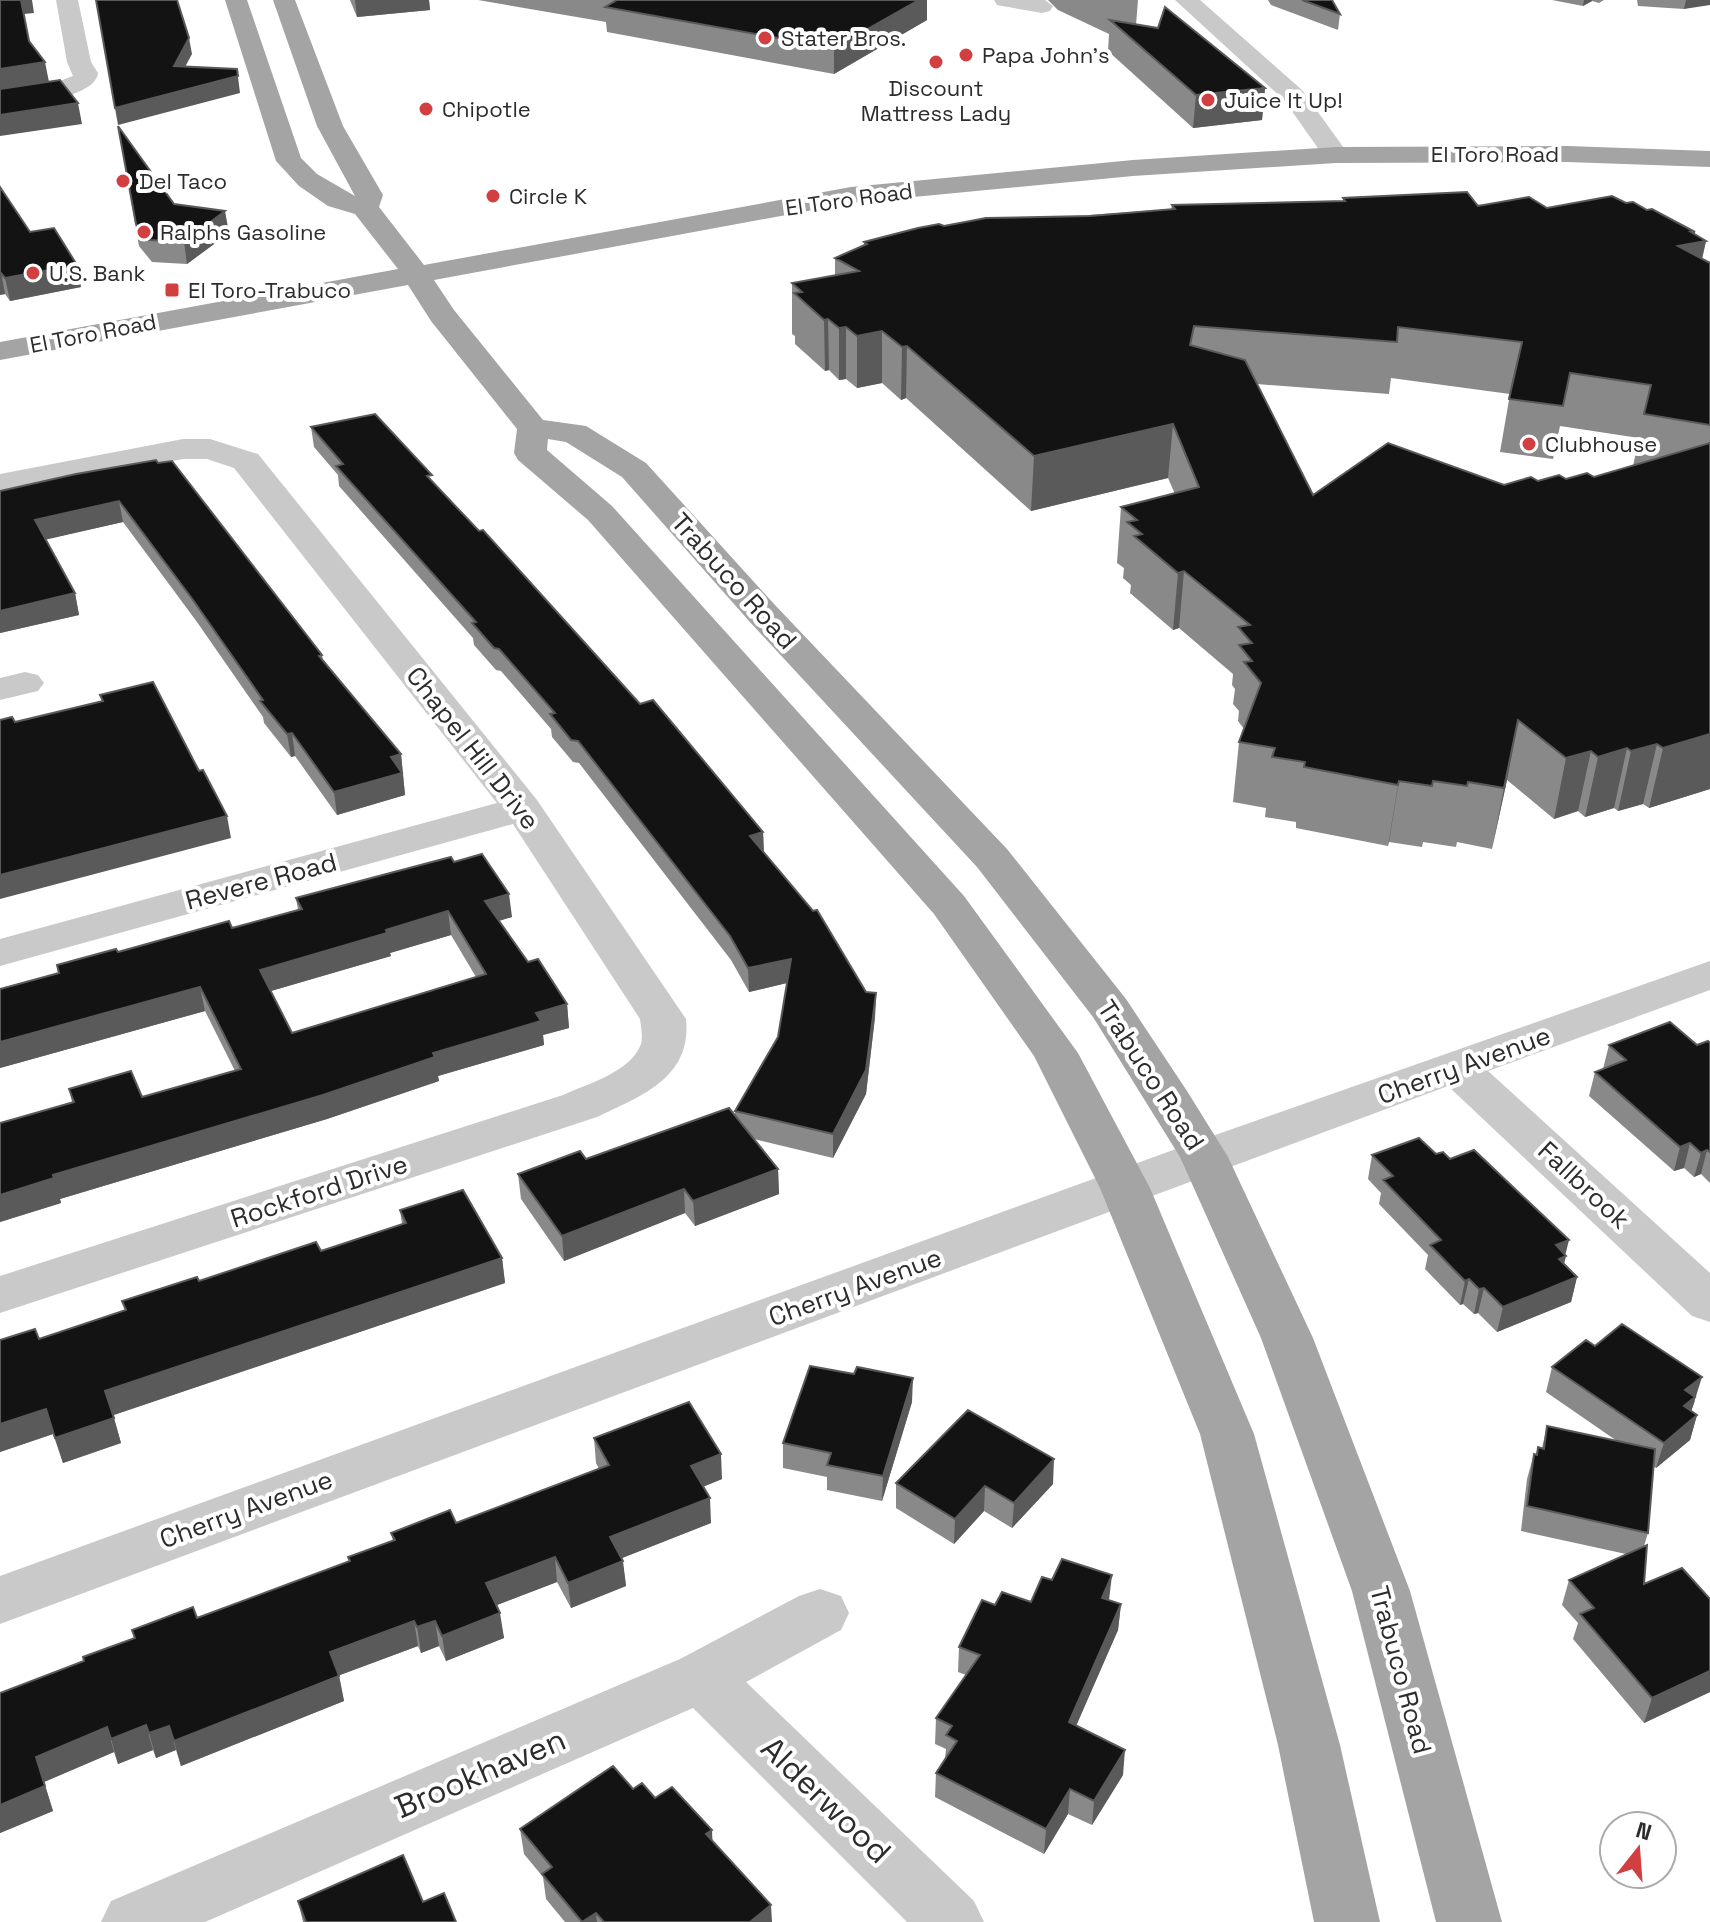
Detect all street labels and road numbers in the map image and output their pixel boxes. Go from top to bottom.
street label: El Toro Road [1431,140,1559,168]
street label: El Toro Road [784,176,914,222]
street label: El Toro Road [27,307,159,359]
street label: Trabuco Road [664,506,804,656]
street label: Chapel Hill Drive [399,660,547,836]
street label: Revere Road [182,844,340,918]
street label: Trabuco Road [1090,993,1212,1157]
street label: Cherry Avenue [1373,1018,1555,1112]
street label: Fallbrook [1531,1134,1637,1236]
street label: Rockford Drive [226,1146,412,1236]
street label: Cherry Avenue [764,1240,946,1334]
street label: Cherry Avenue [155,1462,337,1556]
street label: Trabuco Road [1362,1582,1440,1758]
street label: Brookhaven [389,1719,571,1827]
street label: Alderwood [753,1728,899,1872]

